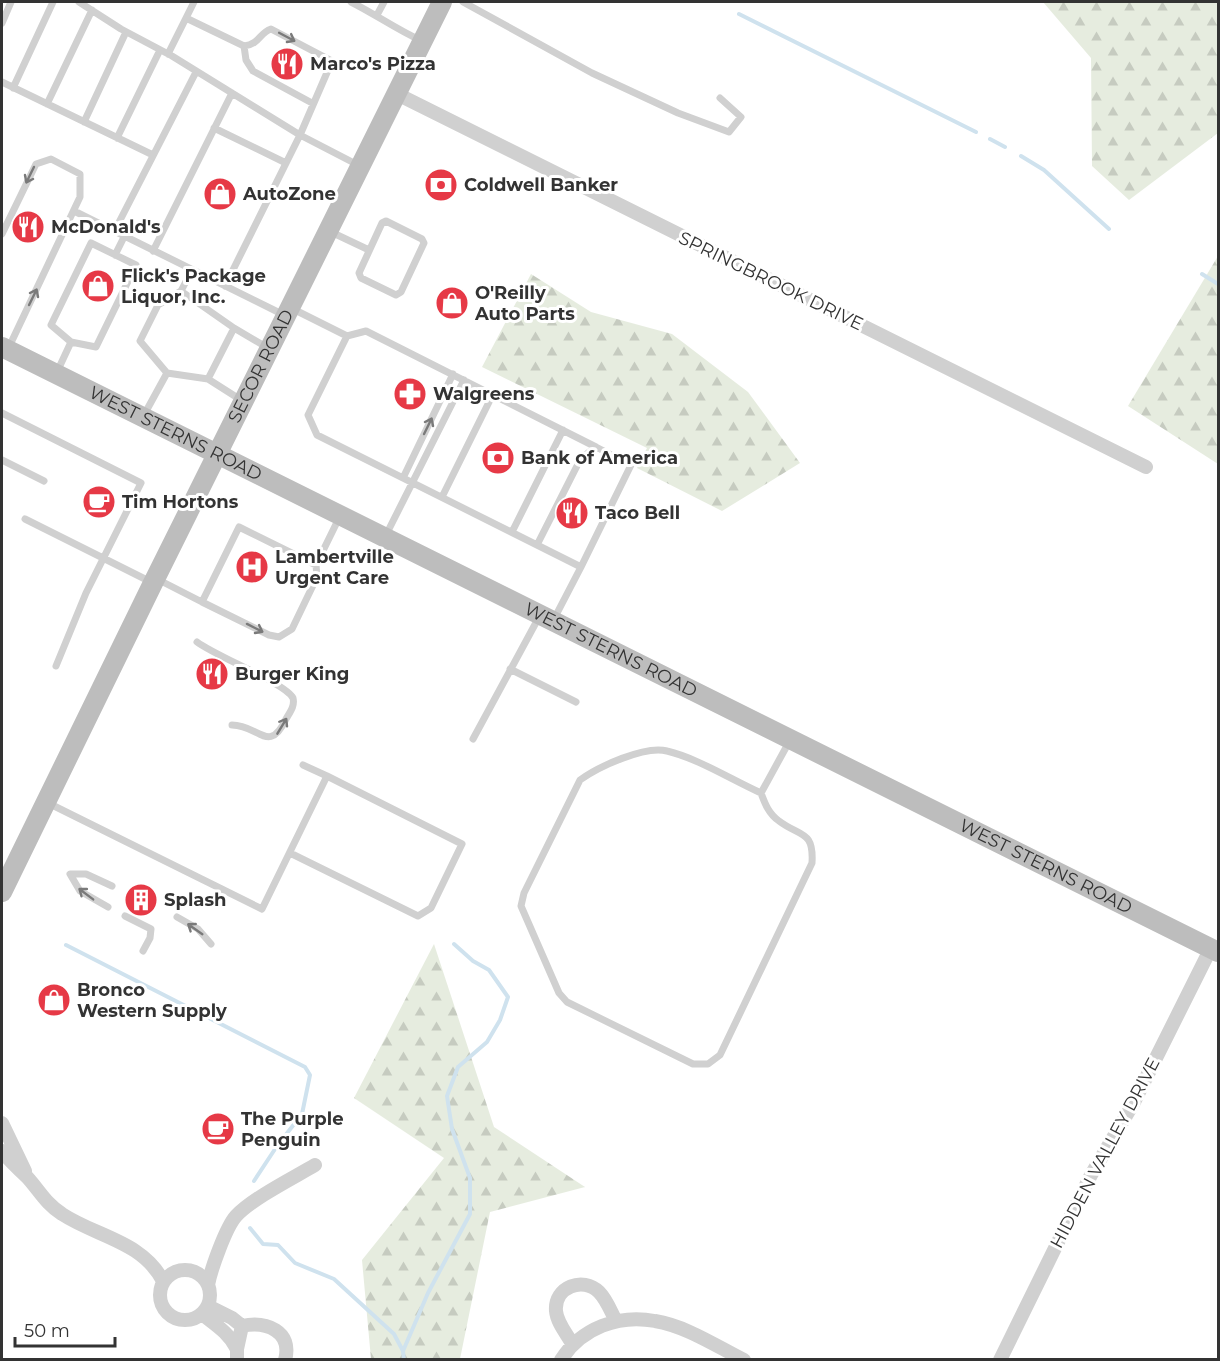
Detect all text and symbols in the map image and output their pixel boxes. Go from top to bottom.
one-way arrow [277,32,295,43]
restaurant icon: Marco's Pizza [269,46,305,82]
place label: Marco's Pizza [310,53,436,75]
one-way arrow [24,166,36,184]
bank icon: Coldwell Banker [423,167,459,203]
place label: Coldwell Banker [464,174,618,196]
shop icon: AutoZone [202,176,238,212]
place label: AutoZone [242,183,336,205]
restaurant icon: McDonald's [10,209,46,245]
place label: McDonald's [51,216,161,238]
street label: SPRINGBROOK DRIVE [675,227,867,335]
place label: Flick's Package Liquor, Inc. [121,265,266,308]
shop icon: Flick's Package Liquor, Inc. [80,268,116,304]
place label: O'Reilly Auto Parts [474,282,575,325]
shop icon: O'Reilly Auto Parts [434,285,470,321]
one-way arrow [27,288,39,306]
street label: SECOR ROAD [223,306,298,427]
pharmacy icon: Walgreens [392,376,428,412]
street label: WEST STERNS ROAD [86,381,266,486]
place label: Walgreens [433,383,535,405]
one-way arrow [423,418,434,436]
bank icon: Bank of America [480,440,516,476]
place label: Bank of America [521,447,678,469]
cafe icon: Tim Hortons [81,484,117,520]
place label: Tim Hortons [122,491,239,513]
restaurant icon: Taco Bell [554,495,590,531]
place label: Taco Bell [595,502,680,524]
place label: Lambertville Urgent Care [275,546,394,589]
hospital icon: Lambertville Urgent Care [234,549,270,585]
street label: WEST STERNS ROAD [521,598,701,702]
one-way arrow [245,623,263,634]
restaurant icon: Burger King [194,656,230,692]
place label: Burger King [235,663,349,685]
one-way arrow [277,718,289,735]
street label: WEST STERNS ROAD [956,814,1136,919]
building icon: Splash [123,882,159,918]
one-way arrow [78,888,94,901]
place label: Splash [164,889,226,911]
one-way arrow [188,923,204,935]
place label: Bronco Western Supply [77,979,227,1022]
shop icon: Bronco Western Supply [36,982,72,1018]
street label: HIDDEN VALLEY DRIVE [1045,1054,1165,1252]
place label: The Purple Penguin [241,1108,344,1151]
cafe icon: The Purple Penguin [200,1111,236,1147]
scale bar [15,1310,116,1348]
text: 50 m [24,1320,70,1342]

